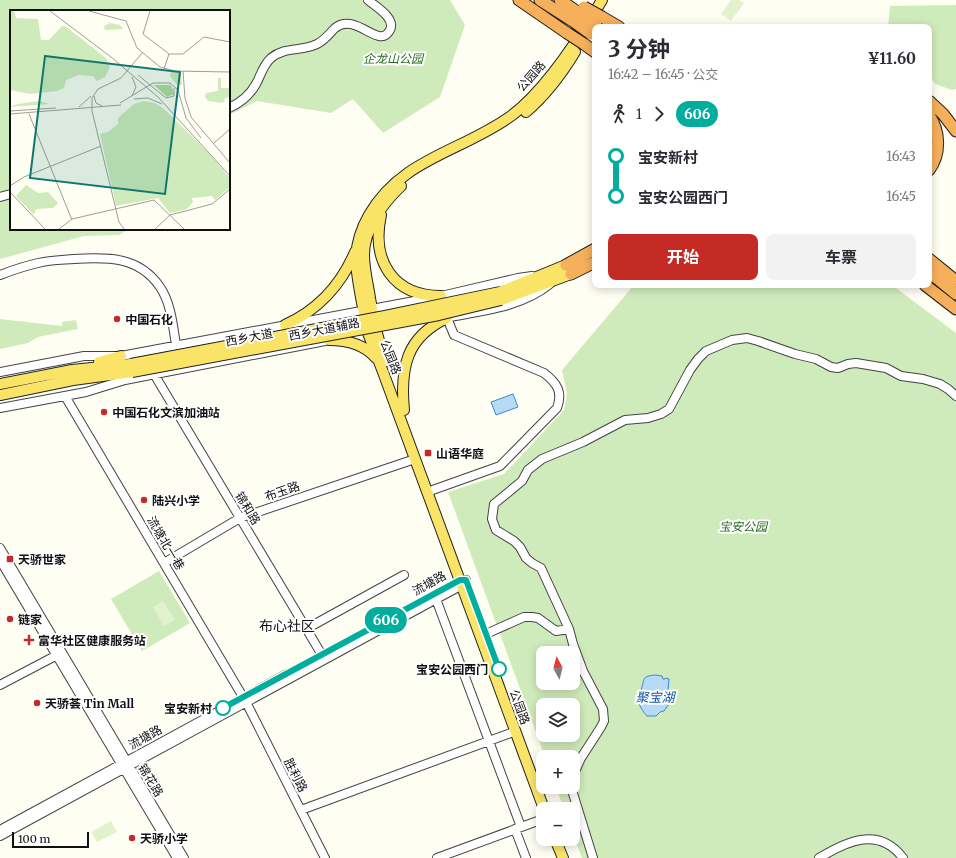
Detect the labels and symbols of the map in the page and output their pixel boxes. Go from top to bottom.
inset map [10,10,230,230]
park label: 企龙山公园 [363,51,425,66]
street label: 公园路 [514,57,548,95]
place label: 中国石化 [125,312,173,327]
marker: 中国石化 [112,314,122,324]
street label: 西乡大道辅路 [287,315,361,343]
street label: 西乡大道 [224,325,274,349]
street label: 公园路 [377,337,405,377]
place label: 中国石化文滨加油站 [112,405,220,420]
marker: 中国石化文滨加油站 [99,407,109,417]
place label: 山语华庭 [436,446,484,461]
marker: 山语华庭 [423,448,433,458]
street label: 布玉路 [263,478,301,504]
street label: 锦和路 [232,489,264,527]
place label: 陆兴小学 [152,493,200,508]
marker: 陆兴小学 [139,495,149,505]
street label: 流塘北一巷 [144,513,188,573]
park label: 宝安公园 [719,519,769,534]
place label: 天骄世家 [18,552,66,567]
marker: 天骄世家 [5,554,15,564]
street label: 流塘路 [410,568,448,598]
line badge: 606 [363,607,409,633]
place label: 链家 [18,612,42,627]
marker: 链家 [5,614,15,624]
district label: 布心社区 [259,617,315,635]
place label: 富华社区健康服务站 [38,633,146,648]
marker: 富华社区健康服务站 [23,634,35,646]
north arrow [536,646,580,690]
marker: 宝安公园西门 [491,661,507,677]
place label: 宝安公园西门 [416,662,488,677]
street label: 公园路 [507,688,533,726]
water label: 聚宝湖 [635,689,676,706]
place label: 天骄荟 Tin Mall [45,696,134,711]
marker: 天骄荟 Tin Mall [32,698,42,708]
marker: 宝安新村 [215,700,231,716]
place label: 宝安新村 [164,701,212,716]
street label: 流塘路 [126,722,164,752]
street label: 胜利路 [281,756,311,794]
street label: 锦花路 [135,761,167,799]
scale bar [12,830,89,849]
place label: 天骄小学 [140,831,188,846]
marker: 天骄小学 [127,833,137,843]

